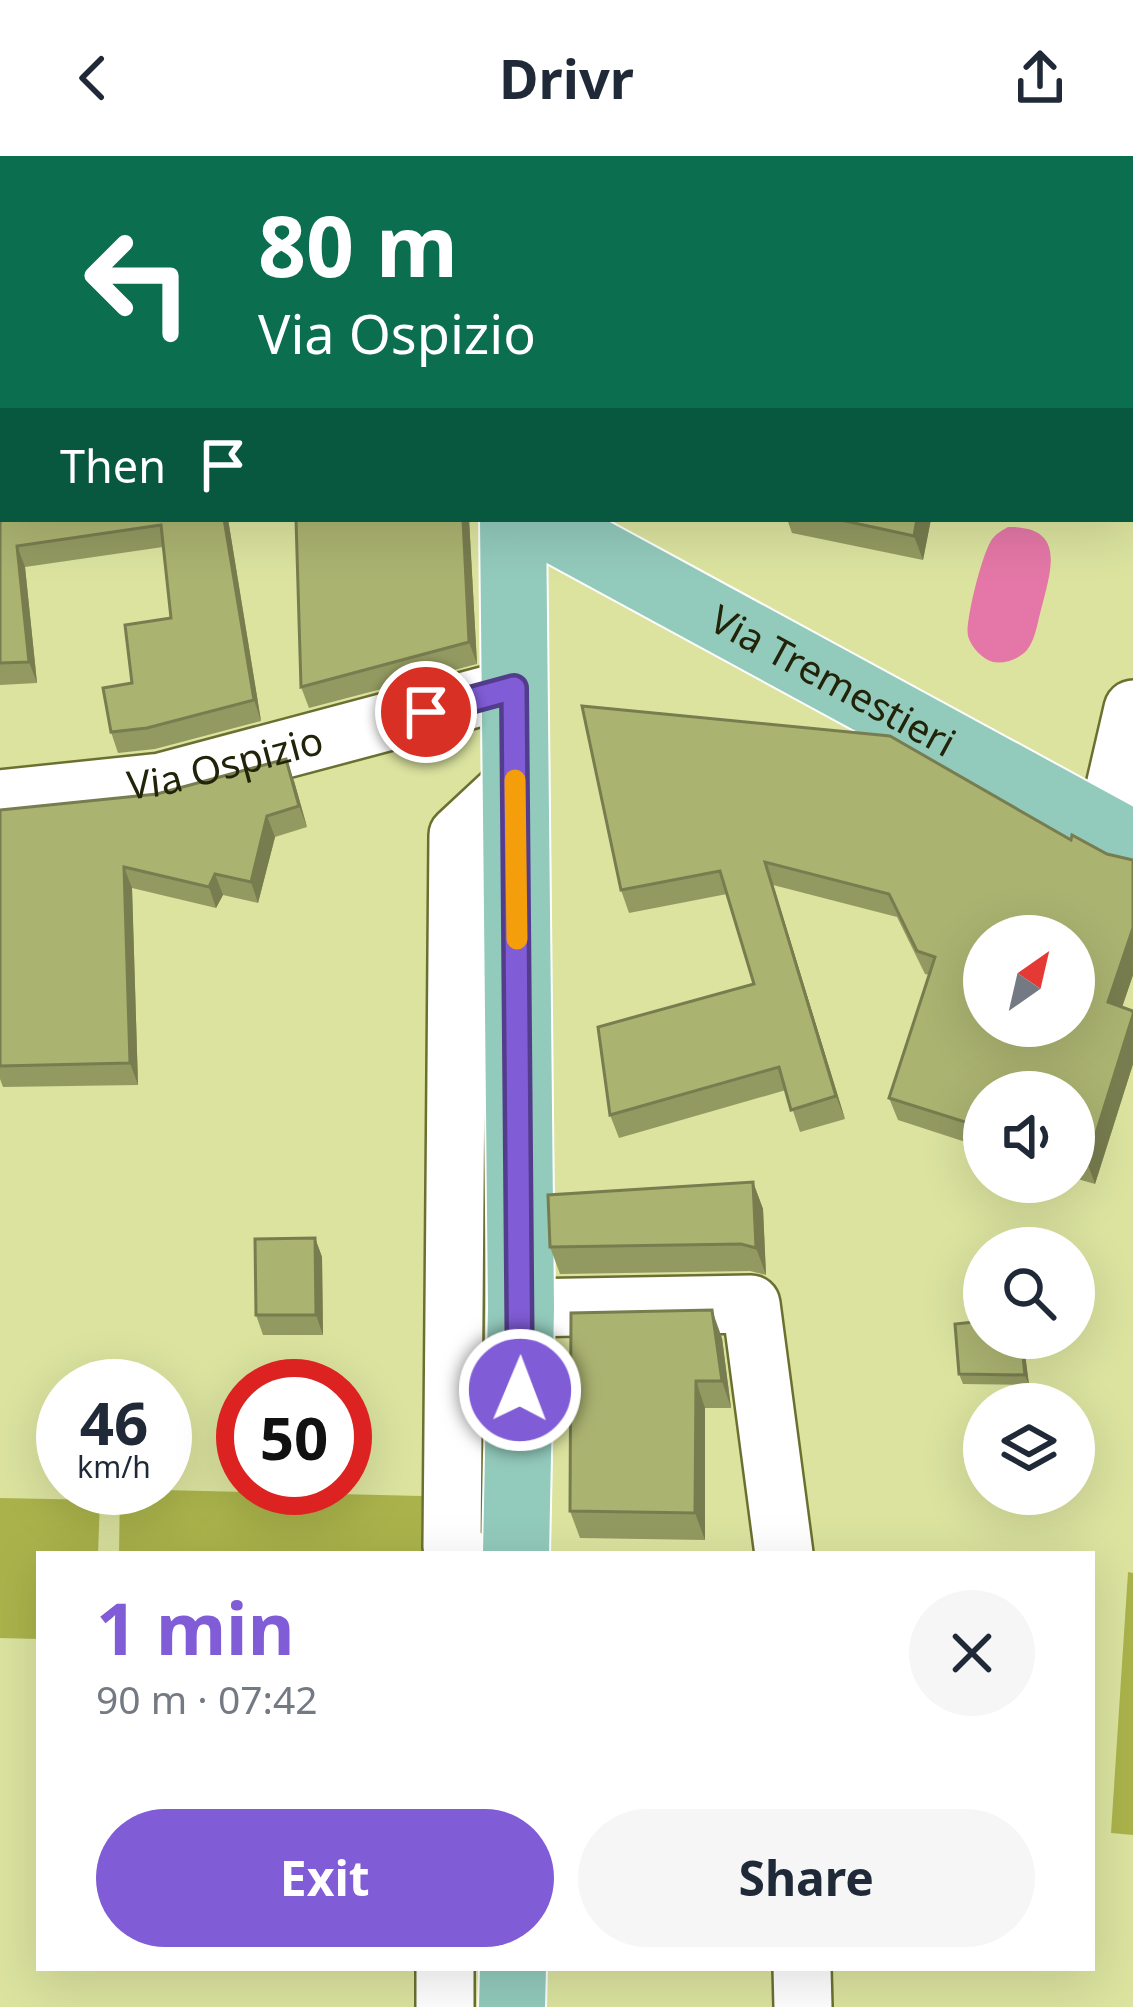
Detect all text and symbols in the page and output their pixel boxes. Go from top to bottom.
text: Drivr [499,41,634,115]
icon: back [60,45,126,111]
icon: share [1007,45,1073,111]
text: 80 m [258,187,458,302]
icon: left [60,204,216,360]
text: Via Ospizio [258,296,536,370]
icon: arrive [190,432,256,498]
text: Then [60,435,166,496]
street label: Via Tremestieri [701,591,966,768]
pin [375,661,477,763]
icon: arrive [393,679,459,745]
street label: Via Ospizio [124,712,328,810]
north arrow [963,915,1095,1047]
map controls [963,915,1095,1515]
button: sound [963,1071,1095,1203]
button: search [963,1227,1095,1359]
position arrow [457,1327,583,1453]
speed limit sign: 50 [216,1359,372,1515]
text: 46 [80,1381,148,1463]
button: layers [963,1383,1095,1515]
text: km/h [77,1446,151,1487]
text: 1 min [96,1578,294,1676]
button: close [909,1590,1035,1716]
text: 90 m · 07:42 [96,1672,318,1725]
button: Exit [96,1809,554,1947]
button: Share [578,1809,1035,1947]

